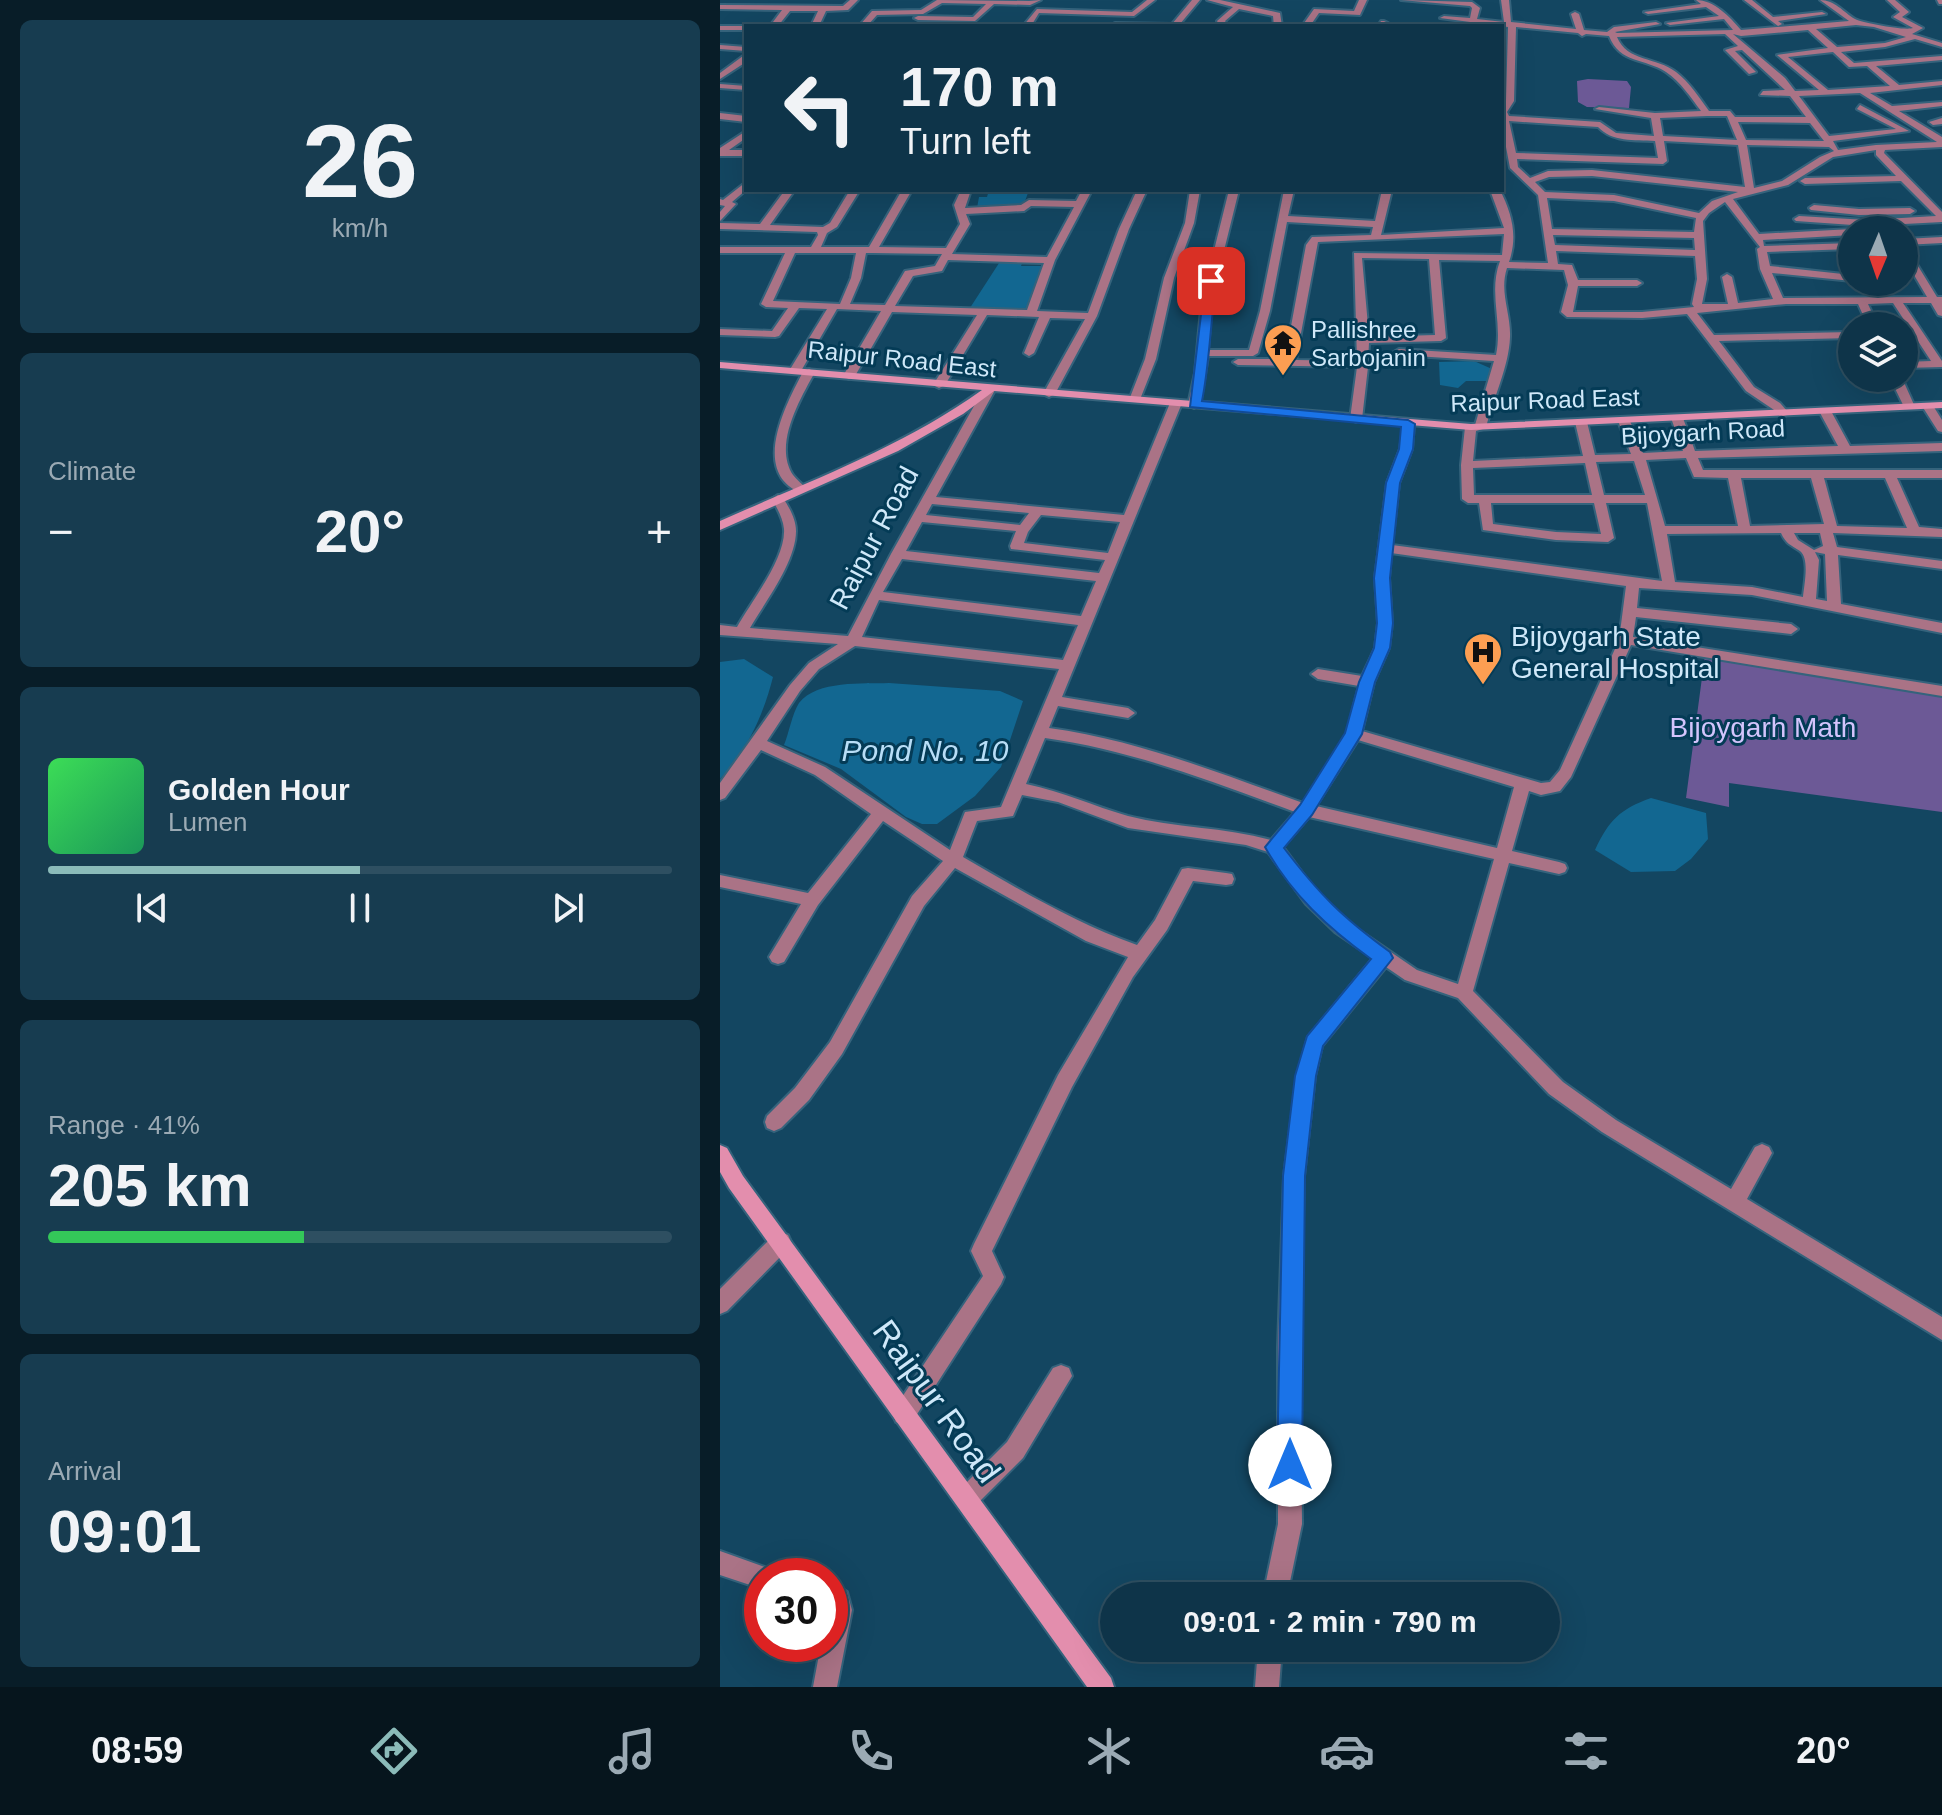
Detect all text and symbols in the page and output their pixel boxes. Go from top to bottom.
text: 170 m [900,55,1059,118]
icon: left [768,56,872,160]
text: 26 [302,103,418,219]
text: Turn left [900,121,1031,162]
text: km/h [332,213,388,243]
north arrow [1838,216,1918,296]
map controls [1838,216,1918,392]
pin [1177,247,1245,315]
icon: arrive [1189,259,1233,303]
button: layers [1838,312,1918,392]
place label: Pallishree Sarbojanin [1311,316,1426,371]
temple icon: Pallishree Sarbojanin [1262,322,1304,377]
street label: Raipur Road East [806,336,998,382]
street label: Raipur Road East [1450,383,1640,417]
street label: Bijoygarh Road [1620,414,1786,450]
text: Climate [48,456,136,486]
street label: Raipur Road [823,461,925,615]
text: 20° [315,498,405,565]
text: − [48,507,74,556]
text: + [646,507,672,556]
place label: Bijoygarh State General Hospital [1511,621,1720,684]
hospital icon: Bijoygarh State General Hospital [1462,631,1504,686]
park label: Bijoygarh Math [1670,712,1856,743]
water label: Pond No. 10 [842,734,1009,767]
text: Golden Hour [168,773,350,806]
text: Lumen [168,807,248,837]
icon: previous [130,886,174,930]
icon: pause [338,886,382,930]
icon: next [546,886,590,930]
text: Range · 41% [48,1110,200,1140]
text: 205 km [48,1152,252,1219]
street label: Raipur Road [866,1313,1008,1489]
position arrow [1248,1423,1332,1507]
text: Arrival [48,1456,122,1486]
text: 09:01 [48,1498,201,1565]
speed limit sign: 30 [744,1558,848,1662]
text: 09:01 · 2 min · 790 m [1183,1605,1477,1638]
icon: directions [366,1723,422,1779]
icon: music [604,1723,660,1779]
icon: phone [843,1723,899,1779]
icon: climate [1081,1723,1137,1779]
icon: car [1319,1723,1375,1779]
icon: filters [1558,1723,1614,1779]
text: 08:59 [91,1730,183,1771]
text: 20° [1796,1730,1851,1771]

